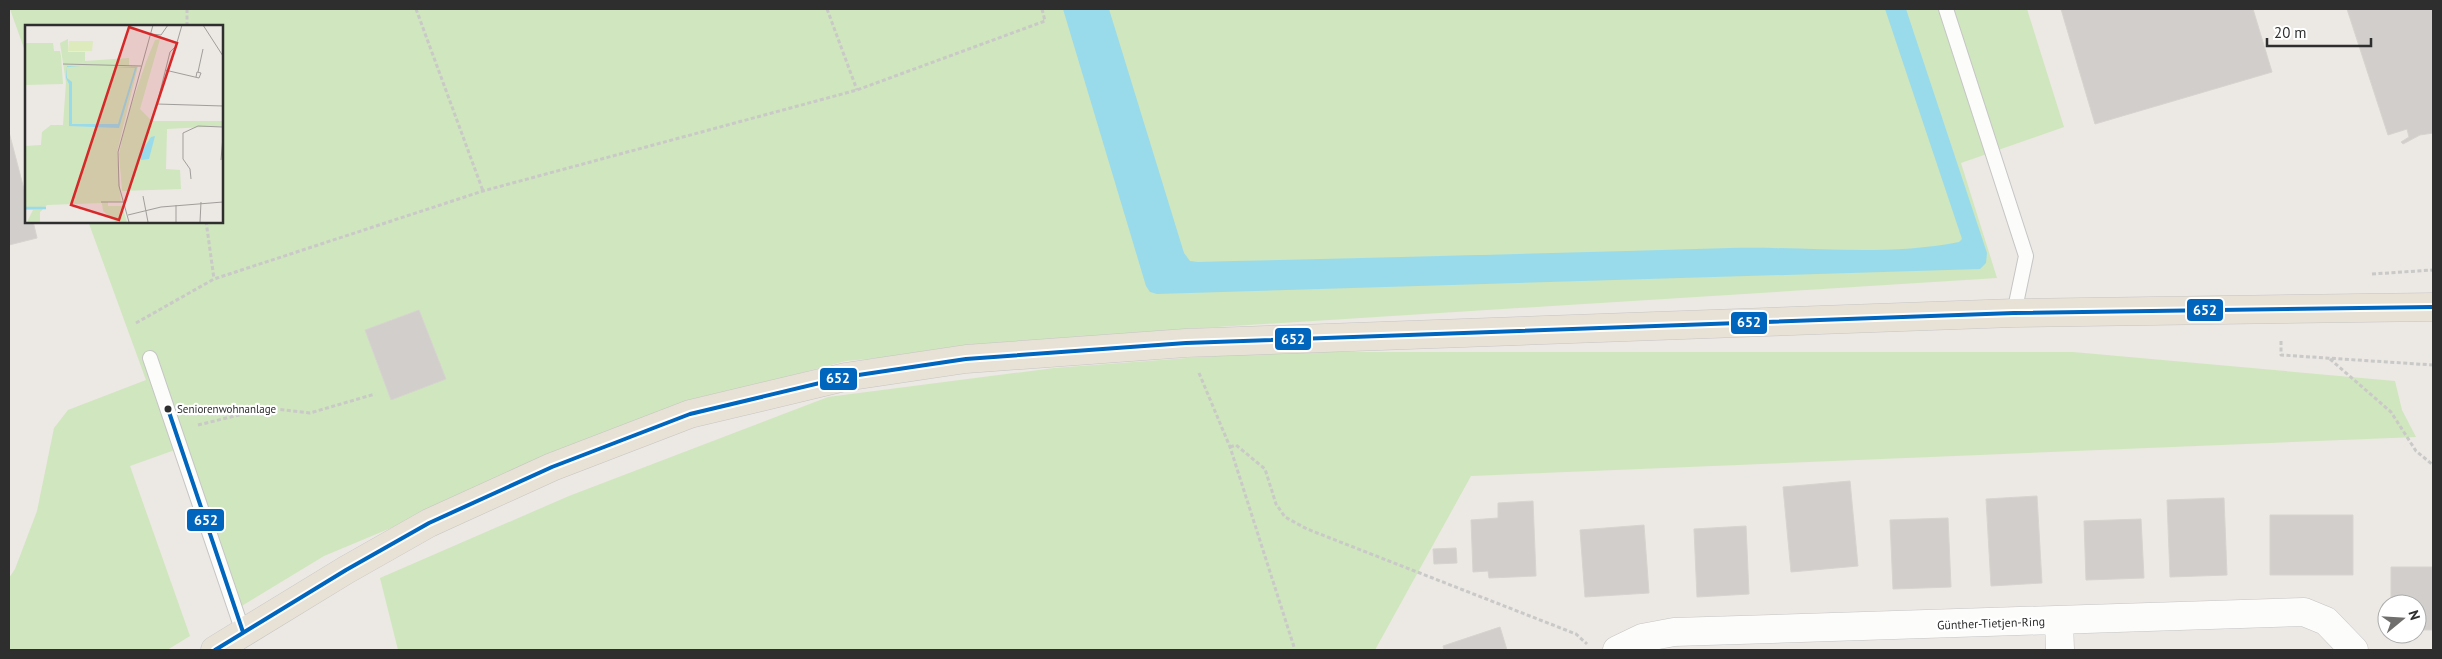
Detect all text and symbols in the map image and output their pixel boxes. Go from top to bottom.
scale bar [2267,15,2371,47]
text: 20 m [2274,23,2307,42]
inset map [25,25,222,222]
line badge: 652 [2186,298,2224,322]
text: 652 [2193,301,2217,319]
line badge: 652 [1730,311,1768,335]
text: 652 [1737,313,1761,331]
line badge: 652 [1274,327,1312,351]
text: 652 [1281,330,1305,348]
line badge: 652 [819,367,858,391]
text: 652 [826,369,850,387]
place label: Seniorenwohnanlage [177,402,277,416]
marker: Seniorenwohnanlage [163,404,173,414]
line badge: 652 [186,508,225,532]
text: 652 [194,511,218,529]
north arrow [2377,594,2427,644]
text: N [2404,608,2424,622]
street label: Günther-Tietjen-Ring [1937,614,2045,632]

